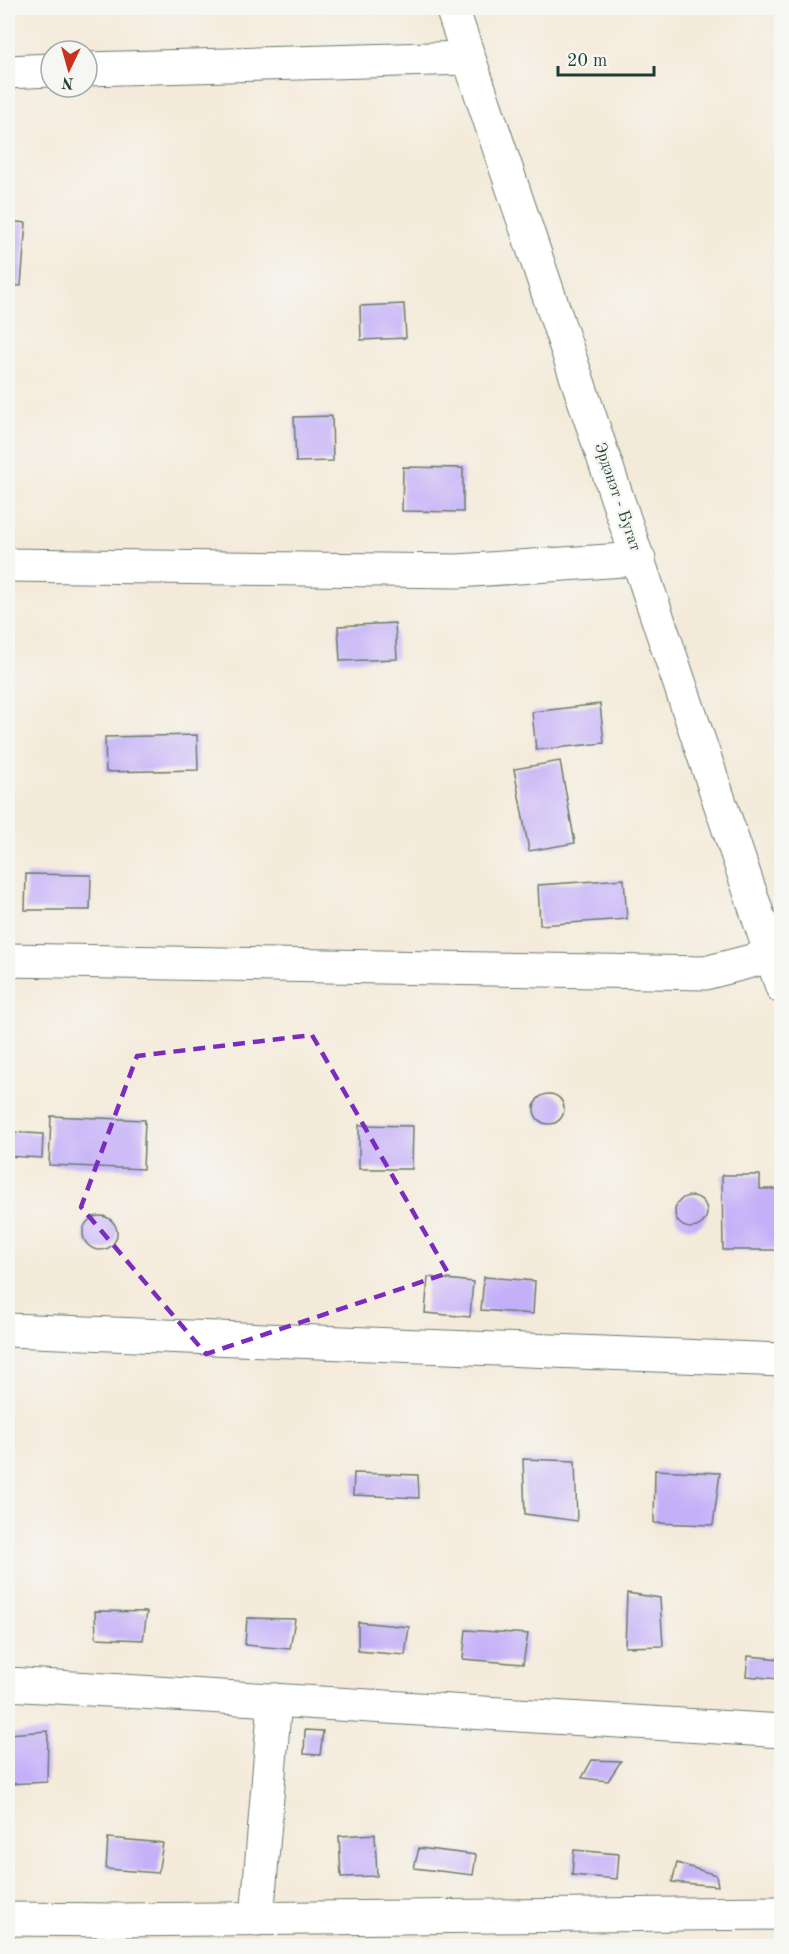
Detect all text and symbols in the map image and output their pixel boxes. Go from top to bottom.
north arrow [39,39,99,99]
scale bar [558,39,654,77]
text: 20 m [567,52,607,70]
text: N [60,73,75,90]
street label: Эрдэнэт - Бугат [591,441,643,553]

